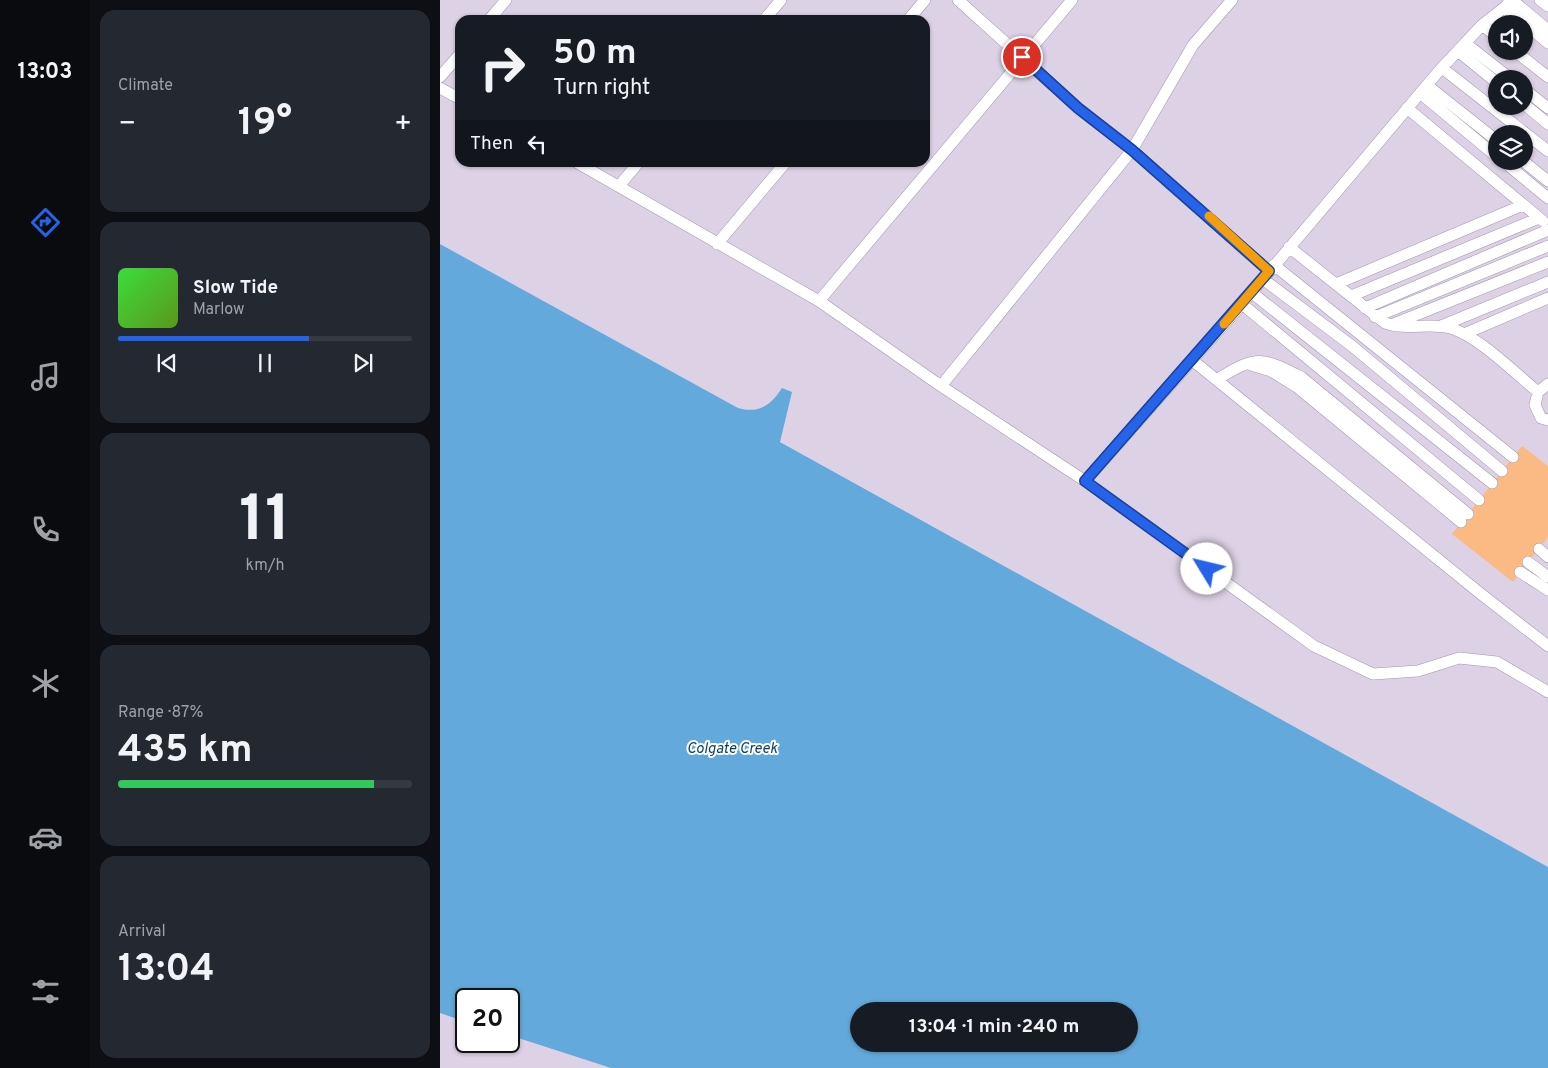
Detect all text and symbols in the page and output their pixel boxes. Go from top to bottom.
map controls [1488,15,1533,170]
button: sound [1488,15,1533,60]
text: 50 m [553,32,637,76]
icon: right [470,35,535,100]
pin [1001,36,1043,78]
icon: arrive [1008,43,1036,71]
text: 13:03 [18,59,73,86]
button: search [1488,70,1533,115]
text: Turn right [553,75,650,102]
text: Climate [118,76,173,96]
text: 19° [238,100,292,149]
text: − [118,107,136,143]
text: + [394,107,412,143]
button: layers [1488,125,1533,170]
icon: left [523,130,551,158]
text: Then [470,132,513,156]
icon: directions [28,205,63,240]
text: Slow Tide [193,276,278,300]
text: Marlow [193,300,245,320]
icon: previous [153,349,181,377]
icon: pause [251,349,279,377]
icon: next [349,349,377,377]
icon: music [28,359,63,394]
text: 11 [239,482,291,564]
icon: phone [28,512,63,547]
position arrow [1180,542,1232,594]
text: km/h [246,556,284,576]
icon: climate [28,666,63,701]
text: Range · 87% [118,703,203,723]
text: 435 km [118,727,253,776]
water label: Colgate Creek [687,740,778,759]
icon: car [28,820,63,855]
text: Arrival [118,922,166,942]
text: 13:04 [118,946,215,995]
icon: filters [28,974,63,1009]
speed limit sign: 20 [455,988,520,1053]
text: 13:04 · 1 min · 240 m [909,1015,1079,1039]

